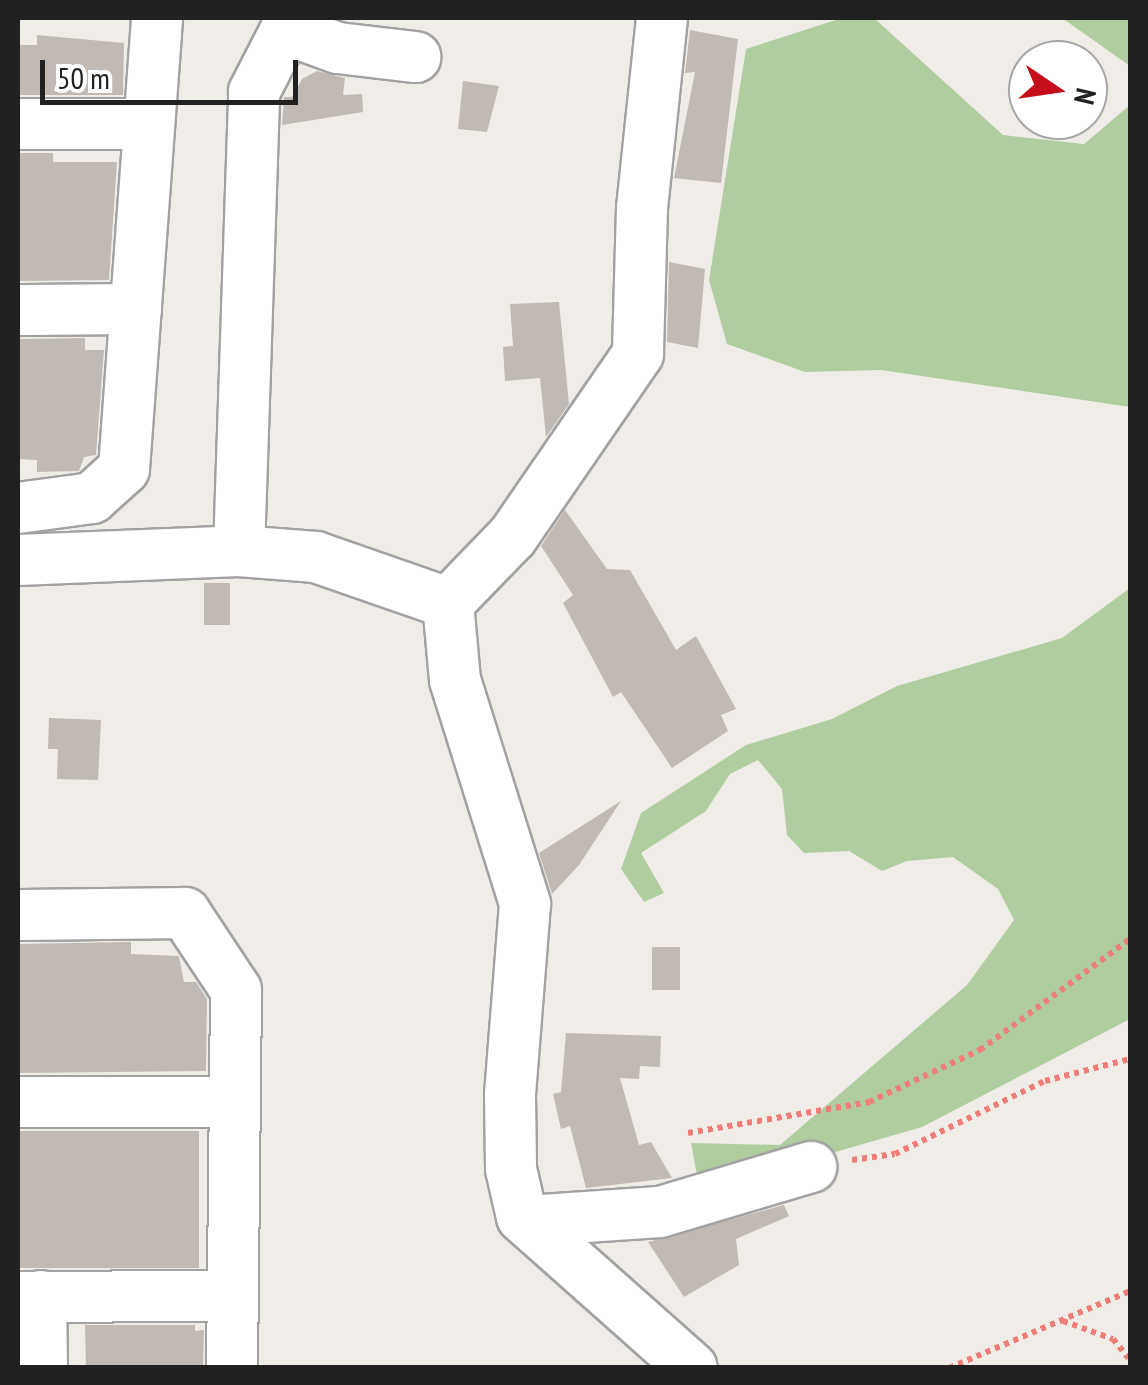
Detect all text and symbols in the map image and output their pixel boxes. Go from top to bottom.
scale bar [45,40,302,102]
north arrow [1008,40,1108,140]
text: 50 m [57,58,110,97]
text: N [1066,85,1105,108]

